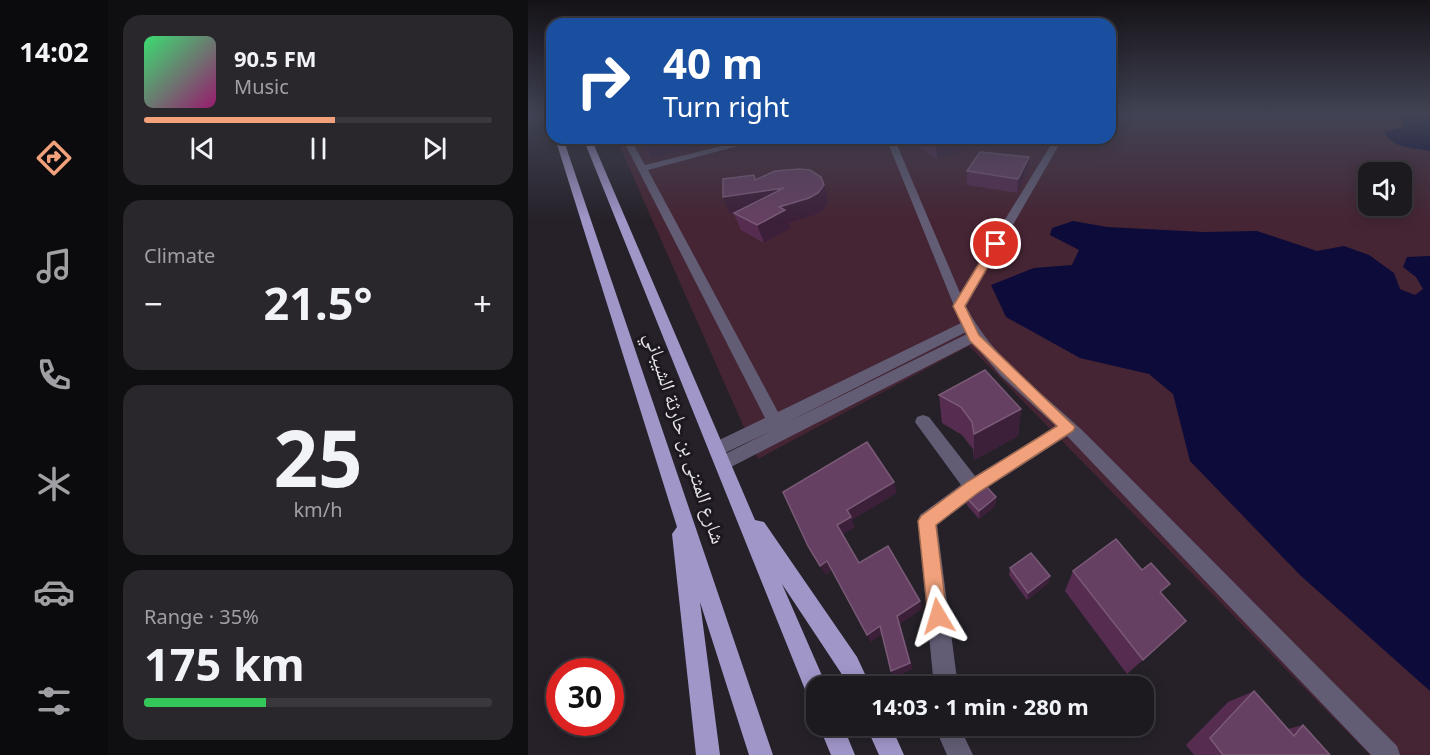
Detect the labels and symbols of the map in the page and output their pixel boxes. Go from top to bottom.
pin [970,218,1021,269]
street label: شارع المثنى بن حارثة الشيباني [636,329,732,548]
position arrow [906,584,970,648]
speed limit sign: 30 [546,658,624,736]

